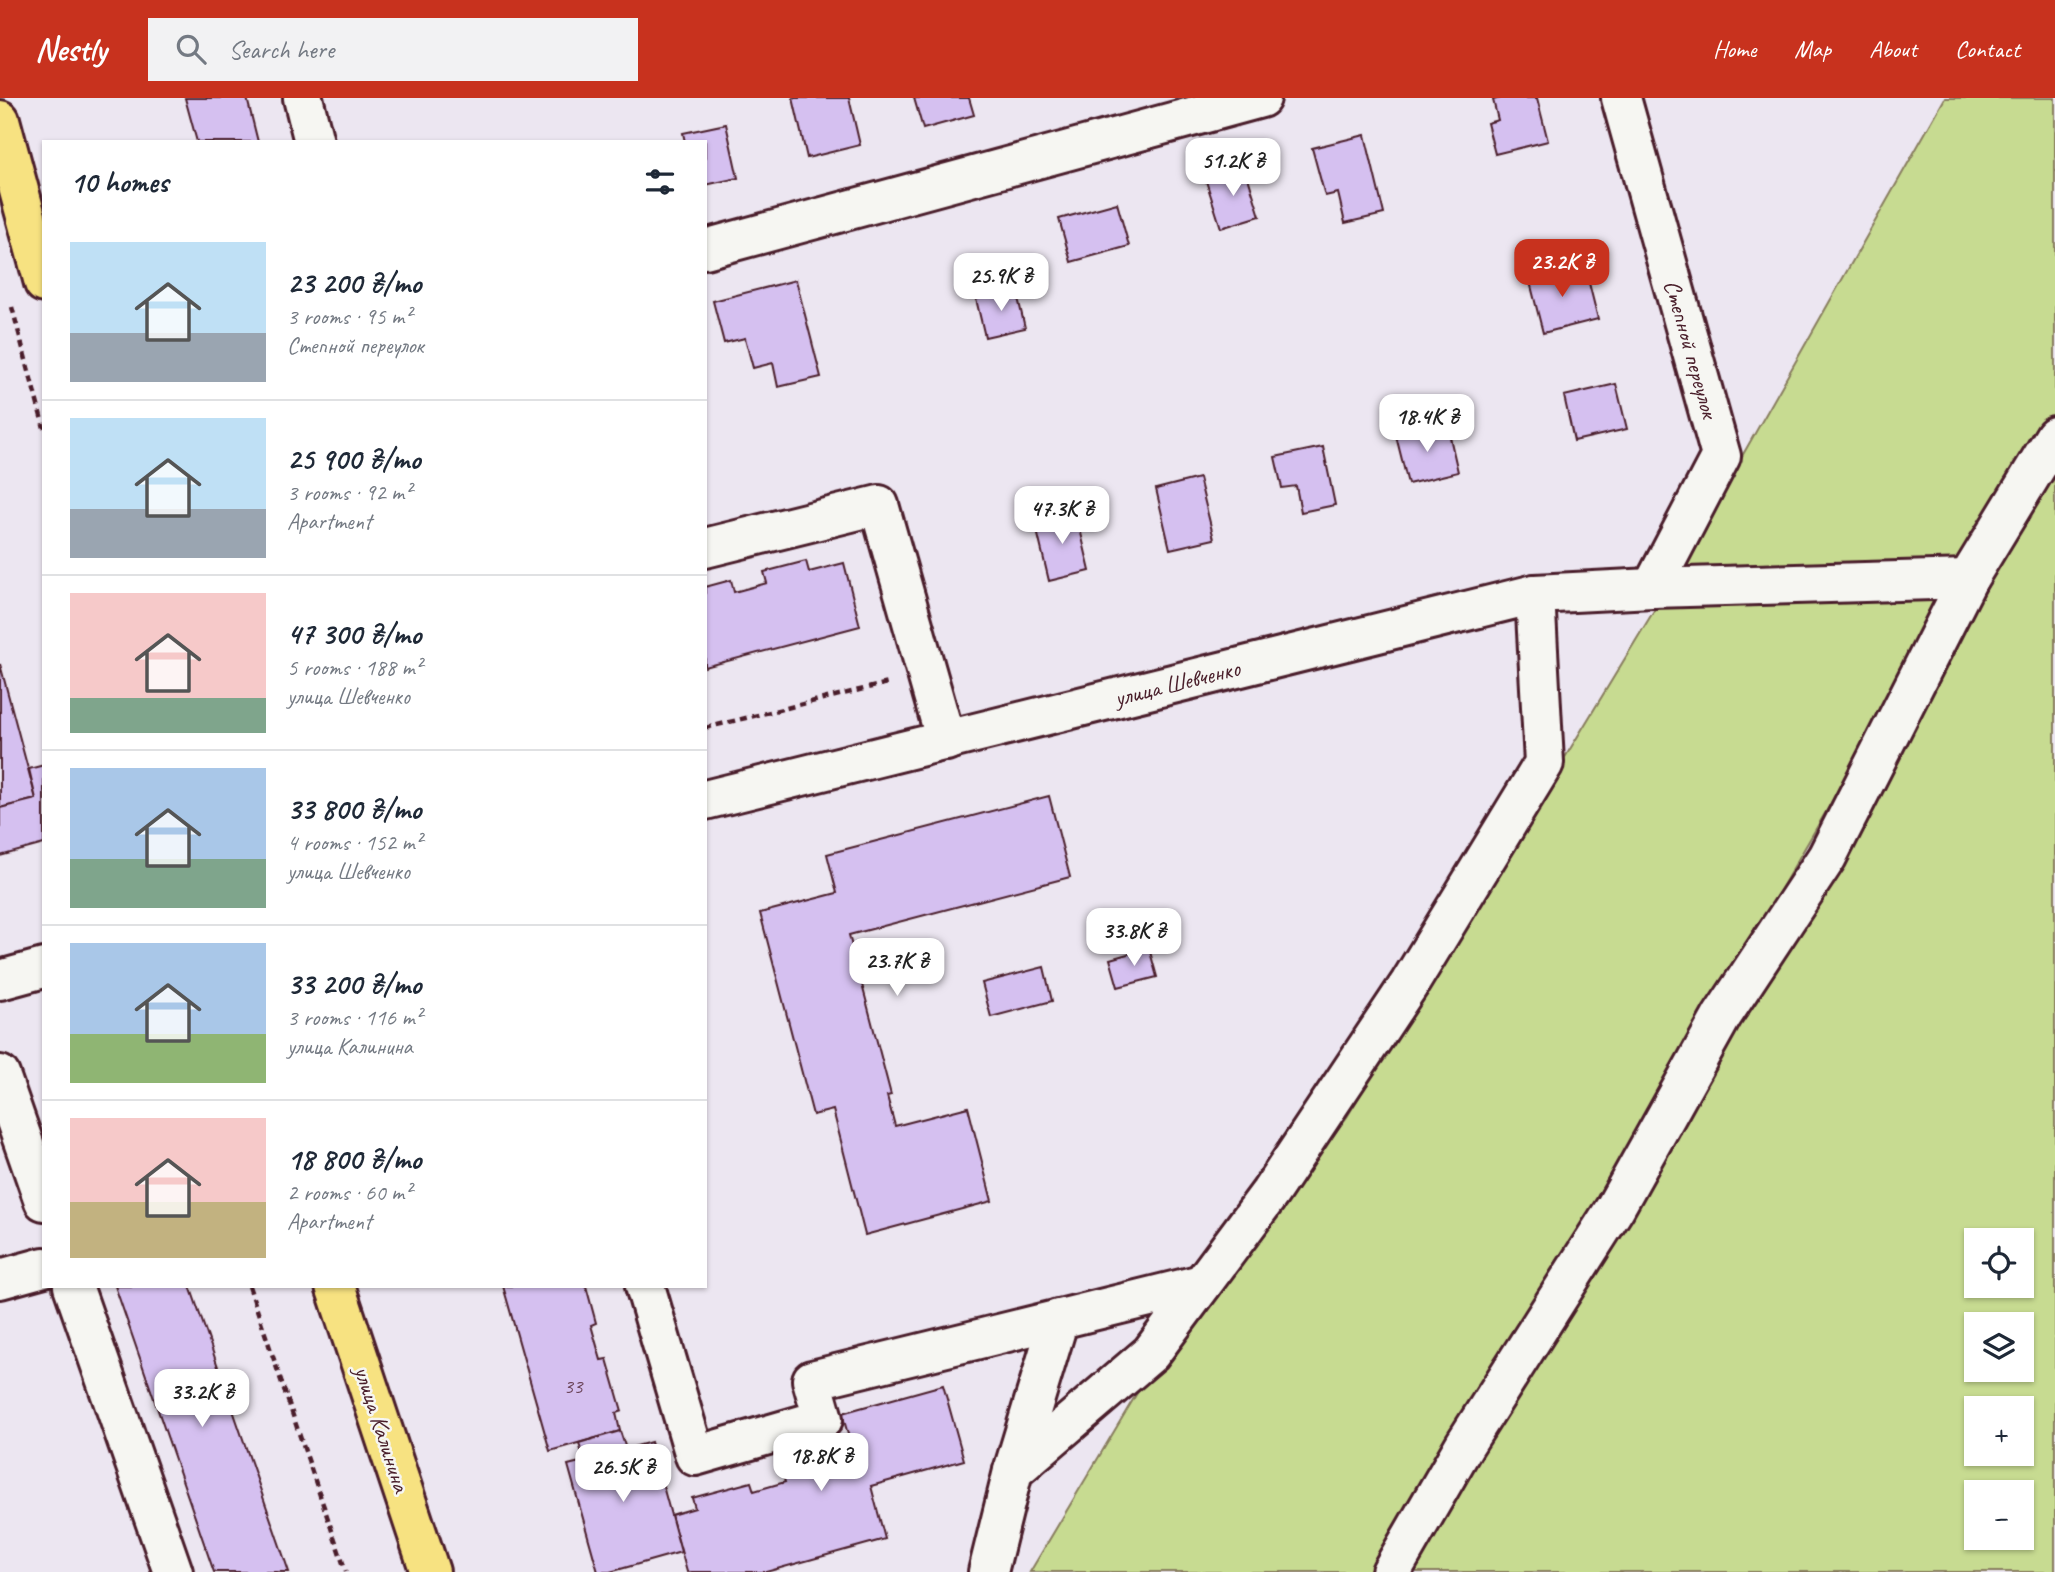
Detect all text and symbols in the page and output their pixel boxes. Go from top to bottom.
search box [148,18,638,81]
text: Nestly [35,28,106,70]
icon: search [172,30,210,68]
text: Search here [228,33,334,66]
text: Home [1713,34,1756,64]
text: Map [1794,34,1831,64]
text: About [1869,34,1917,64]
text: Contact [1955,34,2020,64]
pin: 51.2K ₴ [1168,139,1298,198]
text: 51.2K ₴ [1201,146,1265,175]
text: 10 homes [70,163,168,201]
icon: filters [641,163,679,201]
pin: 23.2K ₴ [1497,240,1627,299]
text: 23.2K ₴ [1530,247,1594,276]
pin: 25.9K ₴ [936,254,1066,313]
text: 25.9K ₴ [970,261,1032,290]
text: 23 200 ₴/mo [287,264,421,302]
icon: home [126,270,210,354]
street label: Степной переулок [1657,276,1726,424]
text: 3 rooms · 95 m² [287,302,411,331]
text: Степной переулок [287,331,423,360]
pin: 18.4K ₴ [1362,394,1492,454]
text: 18.4K ₴ [1395,402,1459,431]
text: 25 900 ₴/mo [287,440,420,478]
icon: home [126,446,210,530]
text: 3 rooms · 92 m² [287,478,411,507]
pin: 47.3K ₴ [997,486,1127,546]
text: 47.3K ₴ [1030,494,1094,523]
text: Apartment [287,507,372,536]
text: 47 300 ₴/mo [287,615,421,653]
icon: home [126,621,210,705]
text: 5 rooms · 188 m² [287,653,422,682]
street label: улица Шевченко [1109,653,1244,714]
text: улица Шевченко [287,682,410,711]
text: 33 800 ₴/mo [287,790,421,828]
icon: home [126,796,210,880]
text: 4 rooms · 152 m² [287,828,422,857]
text: улица Шевченко [287,857,410,886]
pin: 33.8K ₴ [1069,908,1199,968]
text: 33.8K ₴ [1102,916,1166,945]
pin: 23.7K ₴ [832,939,962,998]
text: 23.7K ₴ [865,946,929,975]
text: 33 200 ₴/mo [287,965,421,1003]
icon: home [126,971,210,1055]
text: 3 rooms · 116 m² [287,1003,422,1032]
text: улица Калинина [287,1032,413,1061]
text: 18 800 ₴/mo [287,1140,421,1178]
icon: home [126,1146,210,1230]
text: 2 rooms · 60 m² [287,1178,411,1207]
text: Apartment [287,1207,372,1236]
map controls [1964,1228,2034,1550]
button: locate [1964,1228,2034,1298]
button: layers [1964,1312,2034,1382]
street label: улица Калинина [347,1360,417,1497]
pin: 33.2K ₴ [137,1370,267,1429]
house number: 33 [564,1373,584,1399]
text: 33.2K ₴ [170,1377,234,1406]
button: + [1964,1396,2034,1466]
pin: 18.8K ₴ [756,1434,886,1493]
text: 18.8K ₴ [789,1441,853,1470]
pin: 26.5K ₴ [558,1444,688,1504]
text: 26.5K ₴ [591,1452,655,1481]
button: − [1964,1480,2034,1550]

